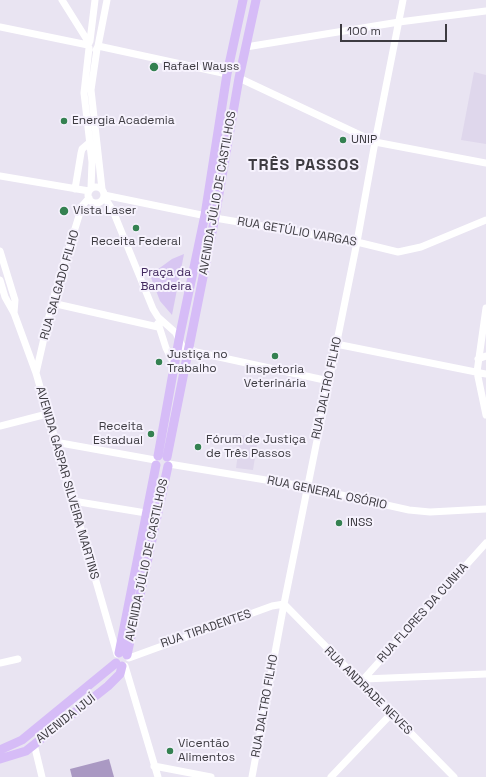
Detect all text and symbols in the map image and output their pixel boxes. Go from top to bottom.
scale bar [342,16,449,42]
text: 100 m [347,23,381,39]
place label: Rafael Wayss [163,60,239,74]
marker: Rafael Wayss [148,61,160,73]
street label: AVENIDA JÚLIO DE CASTILHOS [197,110,239,276]
place label: Energia Academia [72,114,175,128]
marker: Energia Academia [59,116,69,126]
place label: UNIP [351,133,377,147]
marker: UNIP [338,135,348,145]
district label: TRÊS PASSOS [248,156,360,176]
place label: Vista Laser [73,204,136,218]
marker: Vista Laser [58,205,70,217]
street label: RUA GETÚLIO VARGAS [236,214,358,250]
marker: Receita Federal [131,223,141,233]
street label: RUA SALGADO FILHO [37,228,83,342]
place label: Receita Federal [91,235,181,249]
park label: Praça da Bandeira [140,266,192,294]
street label: RUA DALTRO FILHO [309,335,345,441]
place label: Justiça no Trabalho [167,348,228,376]
marker: Inspetoria Veterinária [270,351,280,361]
marker: Justiça no Trabalho [154,357,164,367]
place label: Inspetoria Veterinária [244,363,306,391]
street label: AVENIDA GASPAR SILVEIRA MARTINS [33,385,101,581]
place label: Receita Estadual [93,420,143,448]
marker: Receita Estadual [146,429,156,439]
place label: Fórum de Justiça de Três Passos [206,433,306,461]
marker: Fórum de Justiça de Três Passos [193,442,203,452]
street label: RUA GENERAL OSÓRIO [266,473,388,513]
street label: AVENIDA JÚLIO DE CASTILHOS [123,477,171,643]
place label: INSS [347,516,373,530]
marker: INSS [334,518,344,528]
street label: RUA FLORES DA CUNHA [374,560,472,666]
street label: RUA TIRADENTES [159,607,253,651]
street label: RUA ANDRADE NEVES [321,644,415,738]
street label: RUA DALTRO FILHO [249,653,281,759]
street label: AVENIDA IJUÍ [33,691,99,747]
place label: Vicentão Alimentos [178,737,235,765]
marker: Vicentão Alimentos [165,746,175,756]

